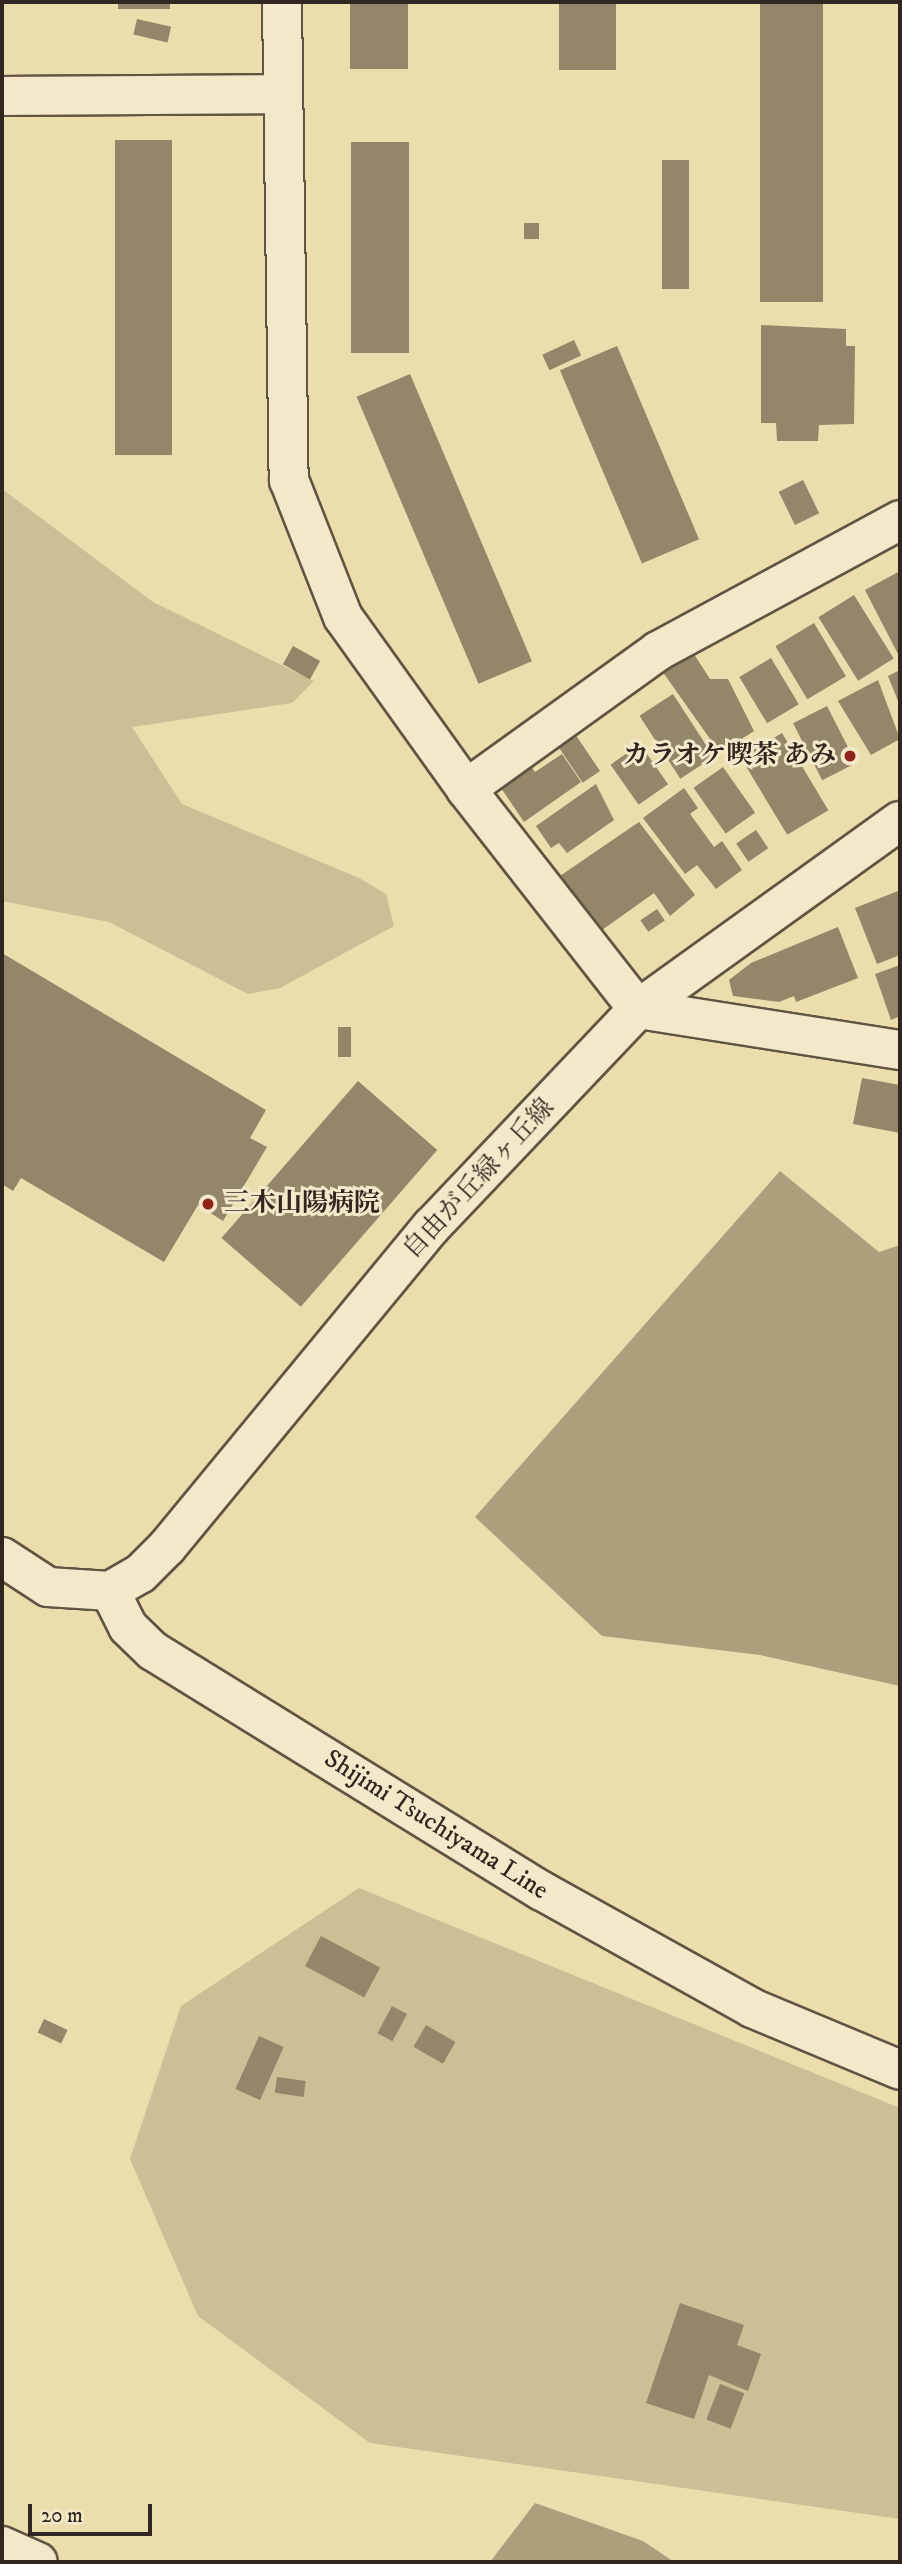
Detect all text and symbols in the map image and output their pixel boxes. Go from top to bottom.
place label: カラオケ喫茶 あみ [622,740,836,772]
marker: カラオケ喫茶 あみ [842,748,858,764]
street label: 自由が丘緑ヶ丘線 [397,1092,561,1266]
place label: 三木山陽病院 [224,1188,380,1220]
marker: 三木山陽病院 [198,1194,218,1214]
street label: Shijimi Tsuchiyama Line [318,1743,554,1907]
scale bar [32,2490,156,2534]
text: 20 m [41,2503,83,2529]

